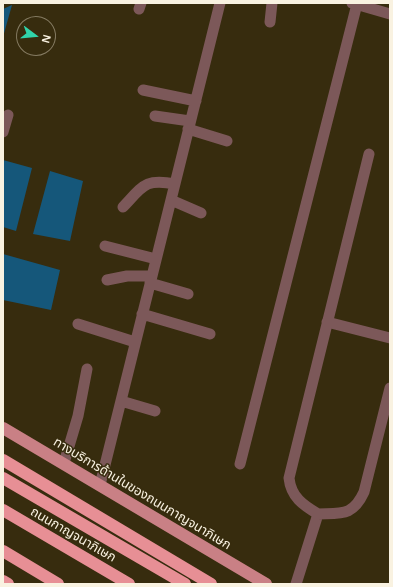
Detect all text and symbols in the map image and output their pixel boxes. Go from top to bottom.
north arrow [16,16,56,56]
text: N [40,34,53,45]
street label: ทางบริการด้านในของถนนกาญจนาภิเษก [50,435,234,553]
street label: ถนนกาญจนาภิเษก [27,504,119,566]

